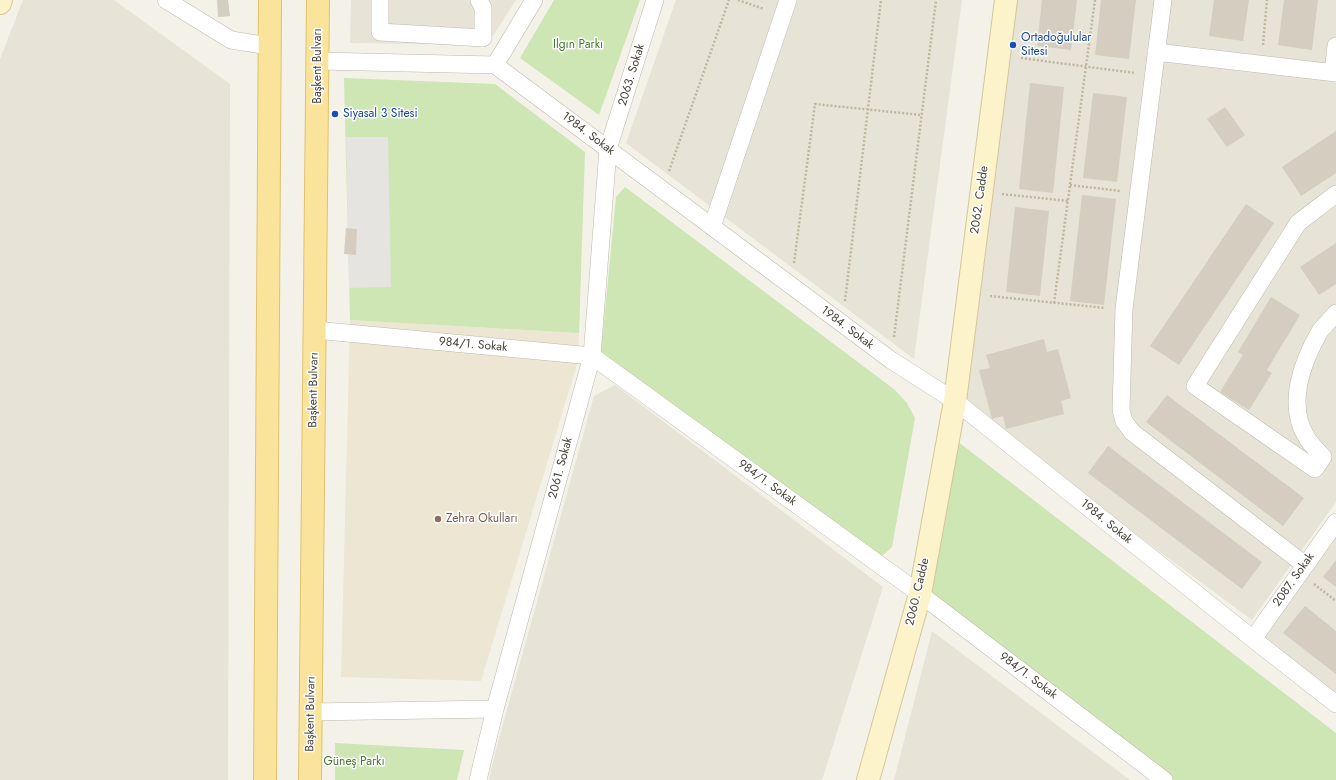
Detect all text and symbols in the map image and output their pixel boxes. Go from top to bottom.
street label: Başkent Bulvarı [311,28,325,104]
place label: Ortadoğulular Sitesi [1021,31,1091,59]
park label: Ilgın Parkı [553,38,603,52]
marker: Ortadoğulular Sitesi [1008,40,1018,50]
street label: 2063. Sokak [616,42,648,108]
place label: Siyasal 3 Sitesi [343,107,418,121]
marker: Siyasal 3 Sitesi [330,109,340,119]
street label: 1984. Sokak [559,109,617,159]
street label: 2062. Cadde [968,165,992,235]
street label: 1984. Sokak [818,303,876,353]
street label: 984/1. Sokak [438,335,508,355]
street label: Başkent Bulvarı [306,352,322,428]
street label: 2061. Sokak [546,436,576,500]
street label: 984/1. Sokak [735,457,799,509]
street label: 1984. Sokak [1077,497,1135,547]
place label: Zehra Okulları [446,512,518,526]
marker: Zehra Okulları [433,514,443,524]
street label: 2087. Sokak [1270,550,1318,610]
street label: 2060. Cadde [903,557,933,627]
street label: 984/1. Sokak [996,650,1060,702]
street label: Başkent Bulvarı [303,676,319,752]
park label: Güneş Parkı [323,755,385,769]

